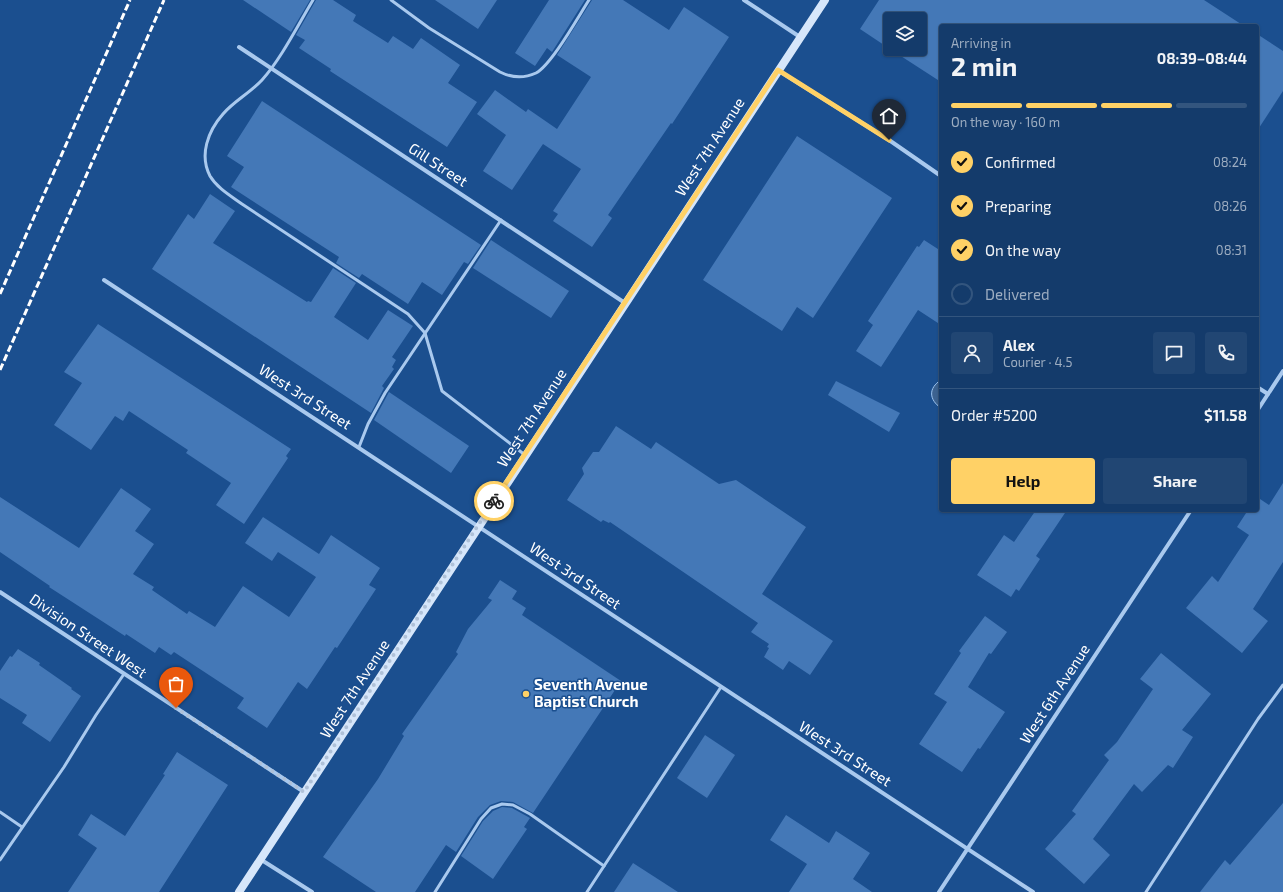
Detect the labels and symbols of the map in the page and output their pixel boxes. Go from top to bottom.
street label: West 7th Avenue [671,94,748,199]
pin [872,99,906,140]
street label: Gill Street [406,138,472,190]
street label: West 3rd Street [256,360,355,433]
street label: West 7th Avenue [493,365,570,470]
courier [474,481,514,521]
street label: West 3rd Street [526,538,625,613]
street label: Division Street West [27,589,151,681]
street label: West 7th Avenue [316,636,393,741]
street label: West 6th Avenue [1015,640,1093,747]
pin [159,667,193,708]
place label: Seventh Avenue Baptist Church [534,675,648,710]
marker: Seventh Avenue Baptist Church [521,689,531,699]
street label: West 3rd Street [796,717,895,790]

